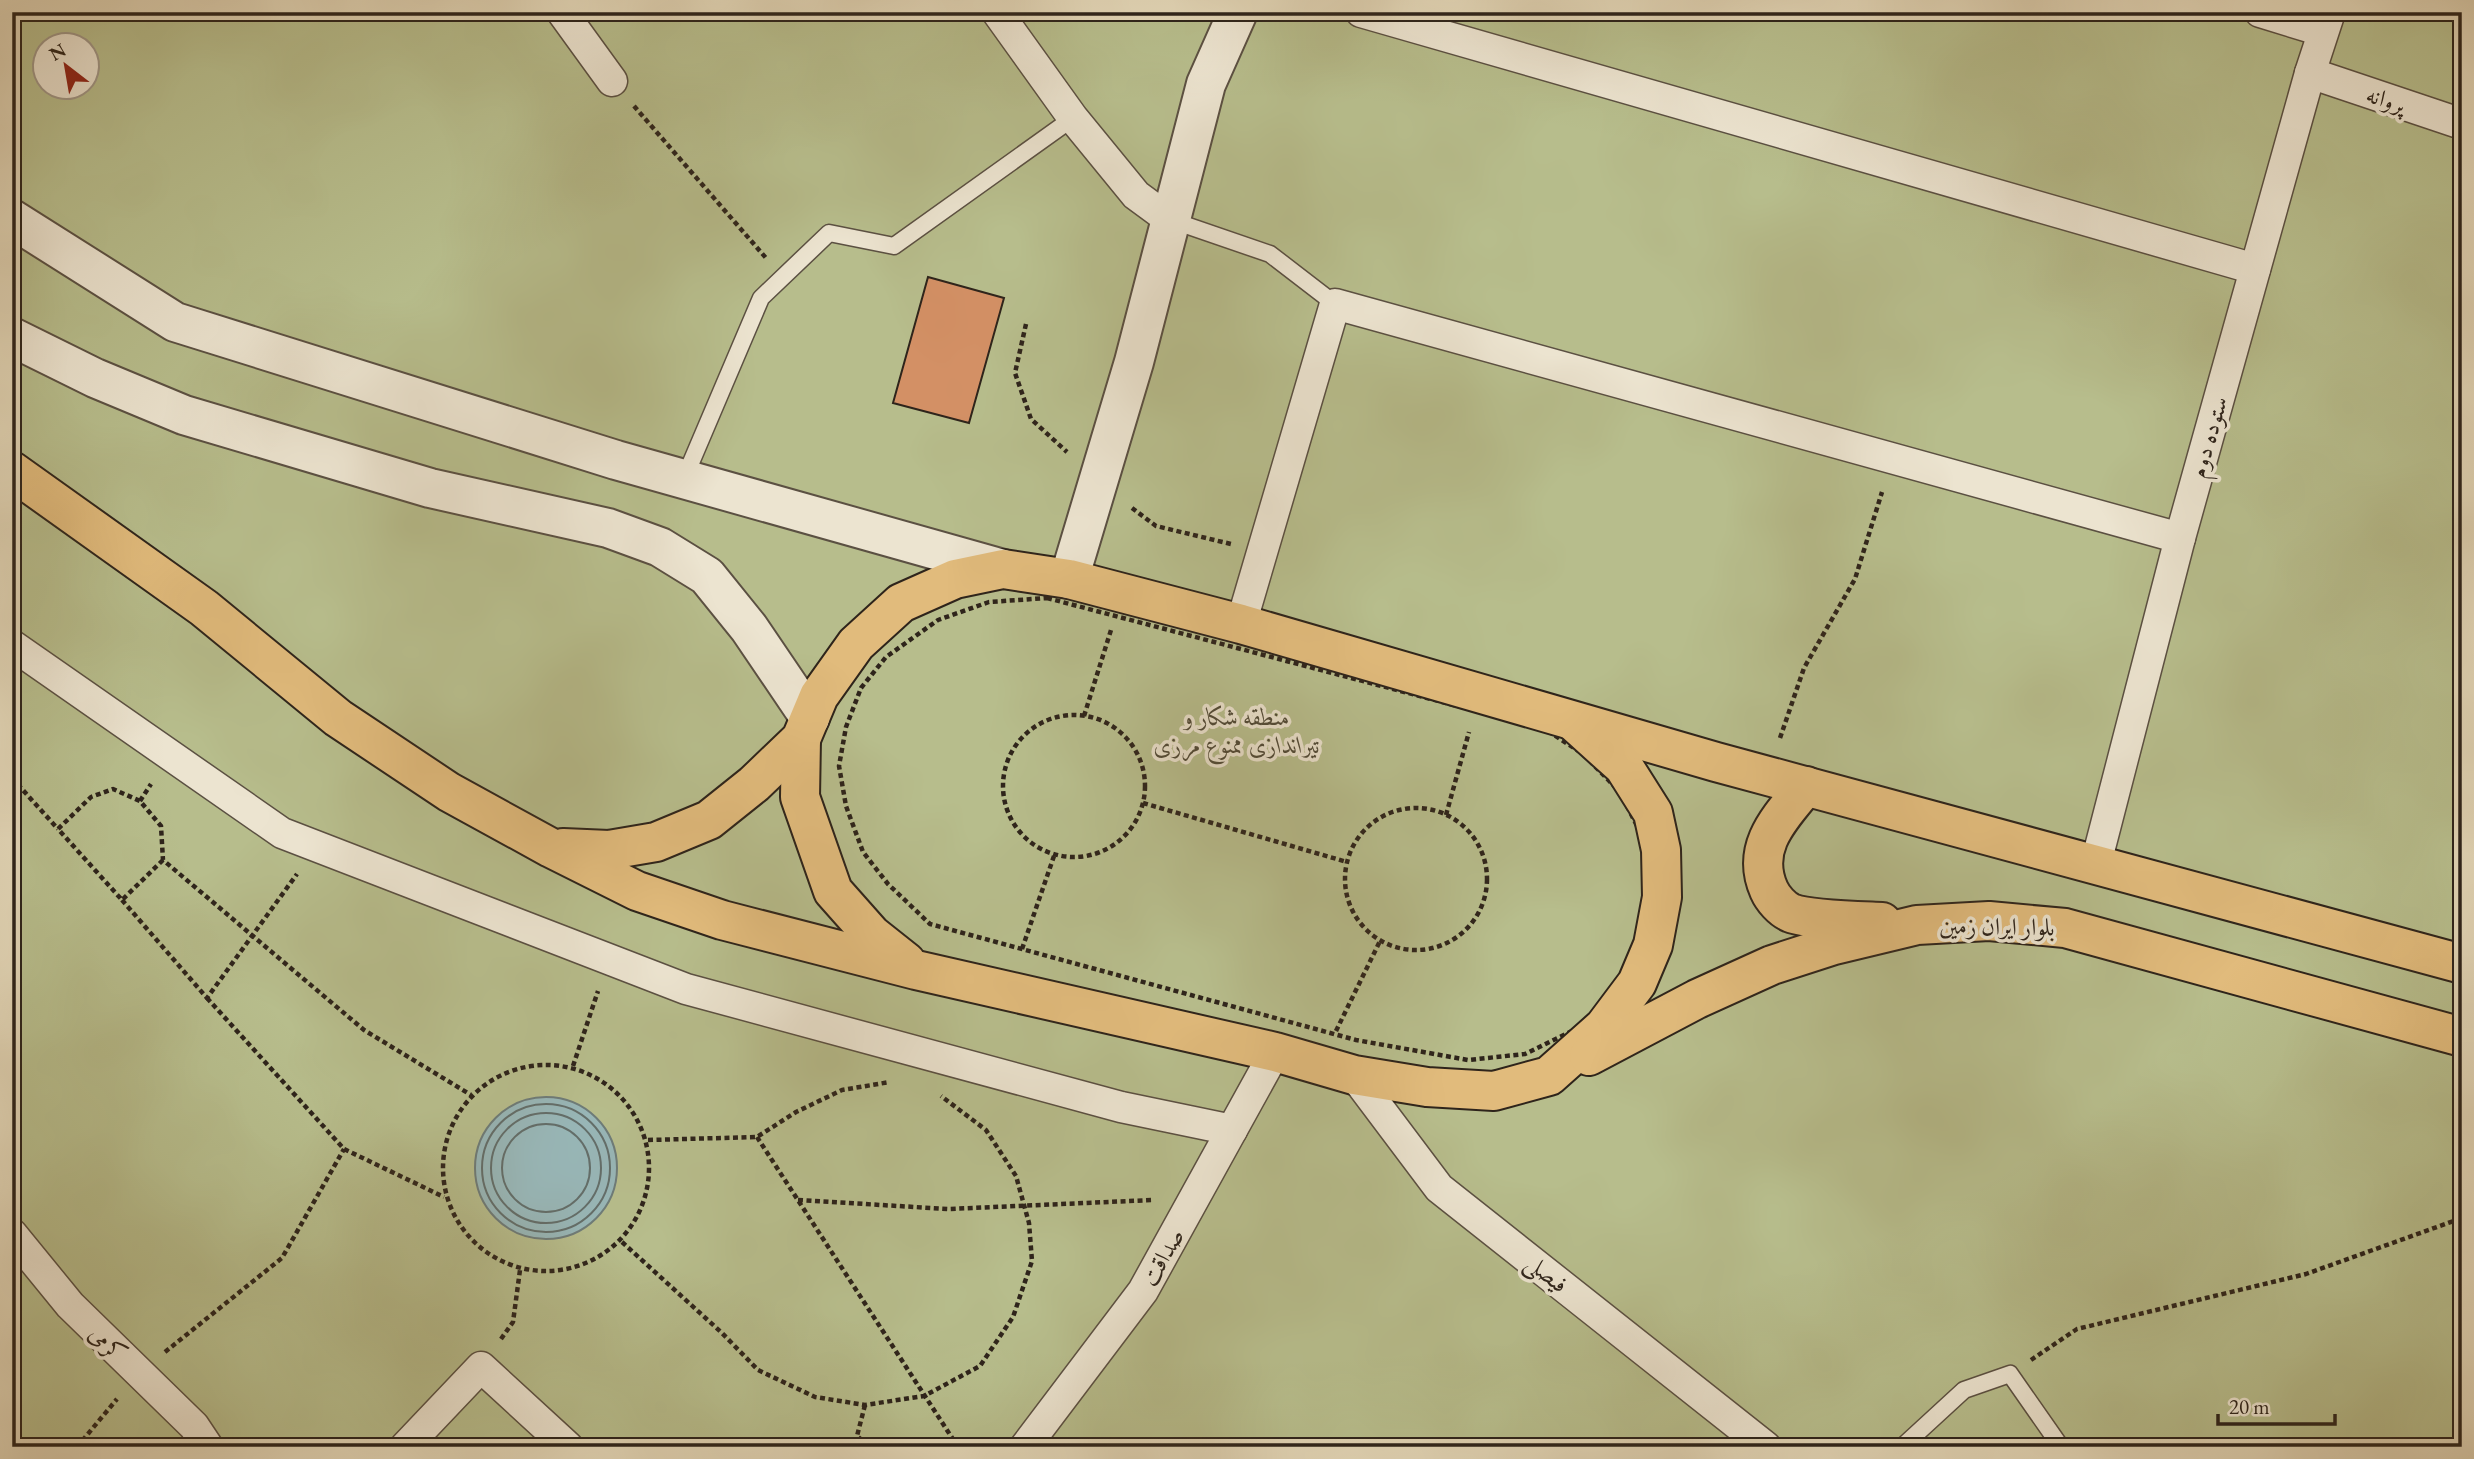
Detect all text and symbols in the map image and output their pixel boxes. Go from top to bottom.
north arrow [32,32,102,102]
text: N [44,37,71,67]
street label: پروانه [2362,78,2412,122]
street label: ستوده دوم [2182,393,2240,483]
park label: منطقه شکار و تیراندازی ممنوع مرزی [1154,701,1320,765]
street label: بلوار ایران زمین [1939,909,2055,943]
street label: صداقت [1133,1223,1191,1291]
street label: فیصلی [1518,1247,1575,1301]
street label: کرمی [83,1318,133,1368]
scale bar [2218,1382,2336,1426]
text: 20 m [2229,1393,2270,1420]

